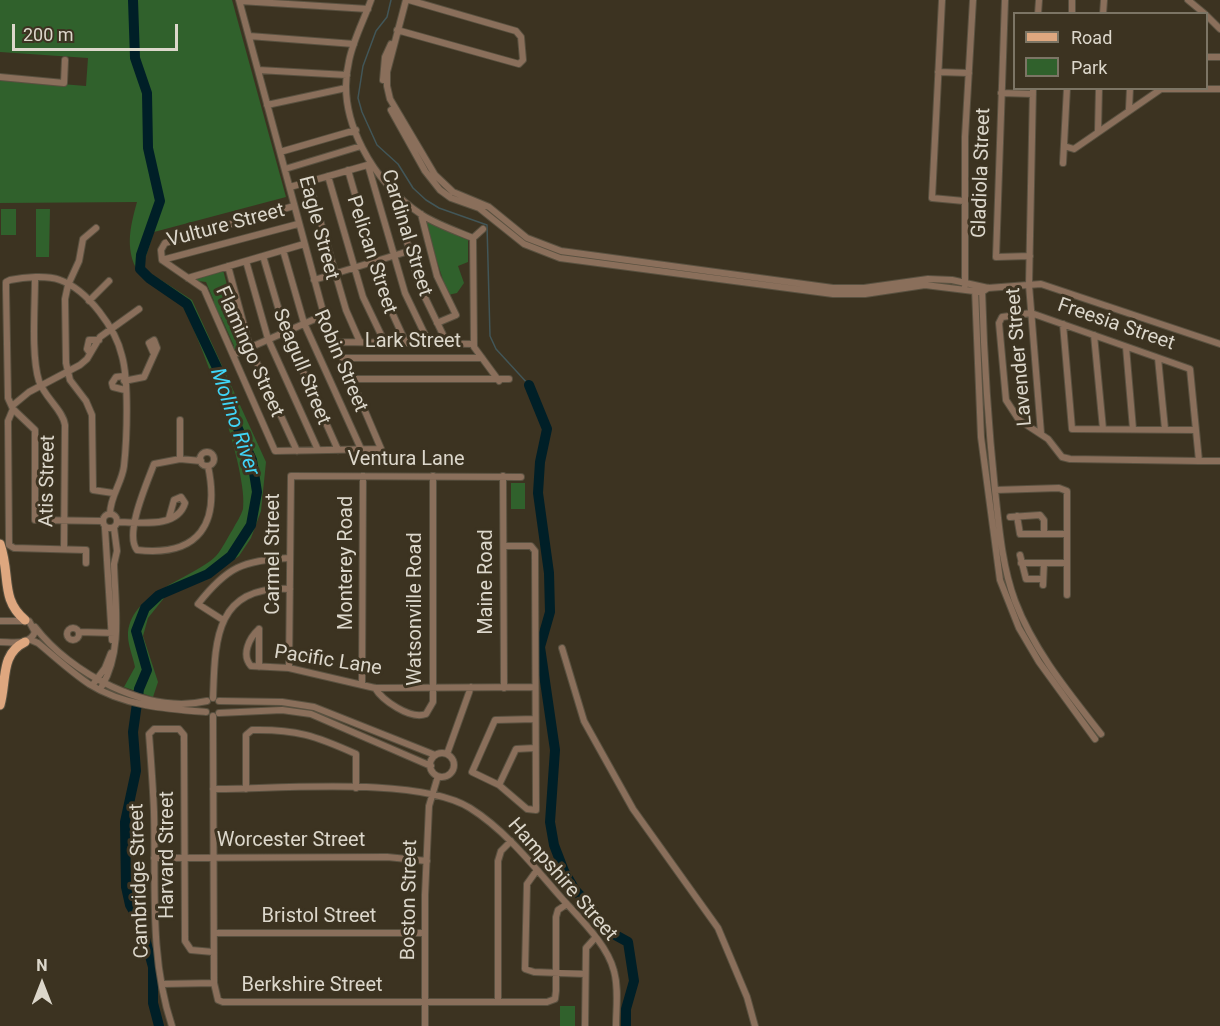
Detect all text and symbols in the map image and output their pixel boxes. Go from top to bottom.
scale bar [15,12,182,50]
legend [1013,12,1208,90]
text: 200 m [23,24,74,45]
text: Road [1071,27,1112,48]
text: Park [1071,57,1107,78]
street label: Gladiola Street [968,107,996,239]
street label: Cardinal Street [375,167,437,299]
street label: Eagle Street [293,173,343,283]
street label: Pelican Street [341,193,401,317]
street label: Vulture Street [165,199,287,253]
street label: Flamingo Street [209,283,289,421]
street label: Lavender Street [1002,287,1038,427]
street label: Freesia Street [1054,294,1178,356]
street label: Seagull Street [267,305,335,429]
street label: Robin Street [308,306,372,416]
street label: Lark Street [365,330,461,354]
water label: Molino River [204,365,264,479]
street label: Atis Street [35,435,61,527]
street label: Ventura Lane [347,448,465,472]
street label: Carmel Street [262,493,286,615]
street label: Monterey Road [335,496,359,630]
street label: Maine Road [475,529,499,635]
street label: Watsonville Road [404,532,428,686]
street label: Pacific Lane [273,641,383,681]
street label: Harvard Street [156,791,180,919]
street label: Cambridge Street [125,803,155,959]
street label: Hampshire Street [502,814,622,946]
street label: Worcester Street [217,829,365,853]
street label: Boston Street [397,839,423,961]
street label: Bristol Street [262,905,376,929]
north arrow [12,954,72,1014]
text: N [36,956,48,975]
street label: Berkshire Street [241,974,383,998]

